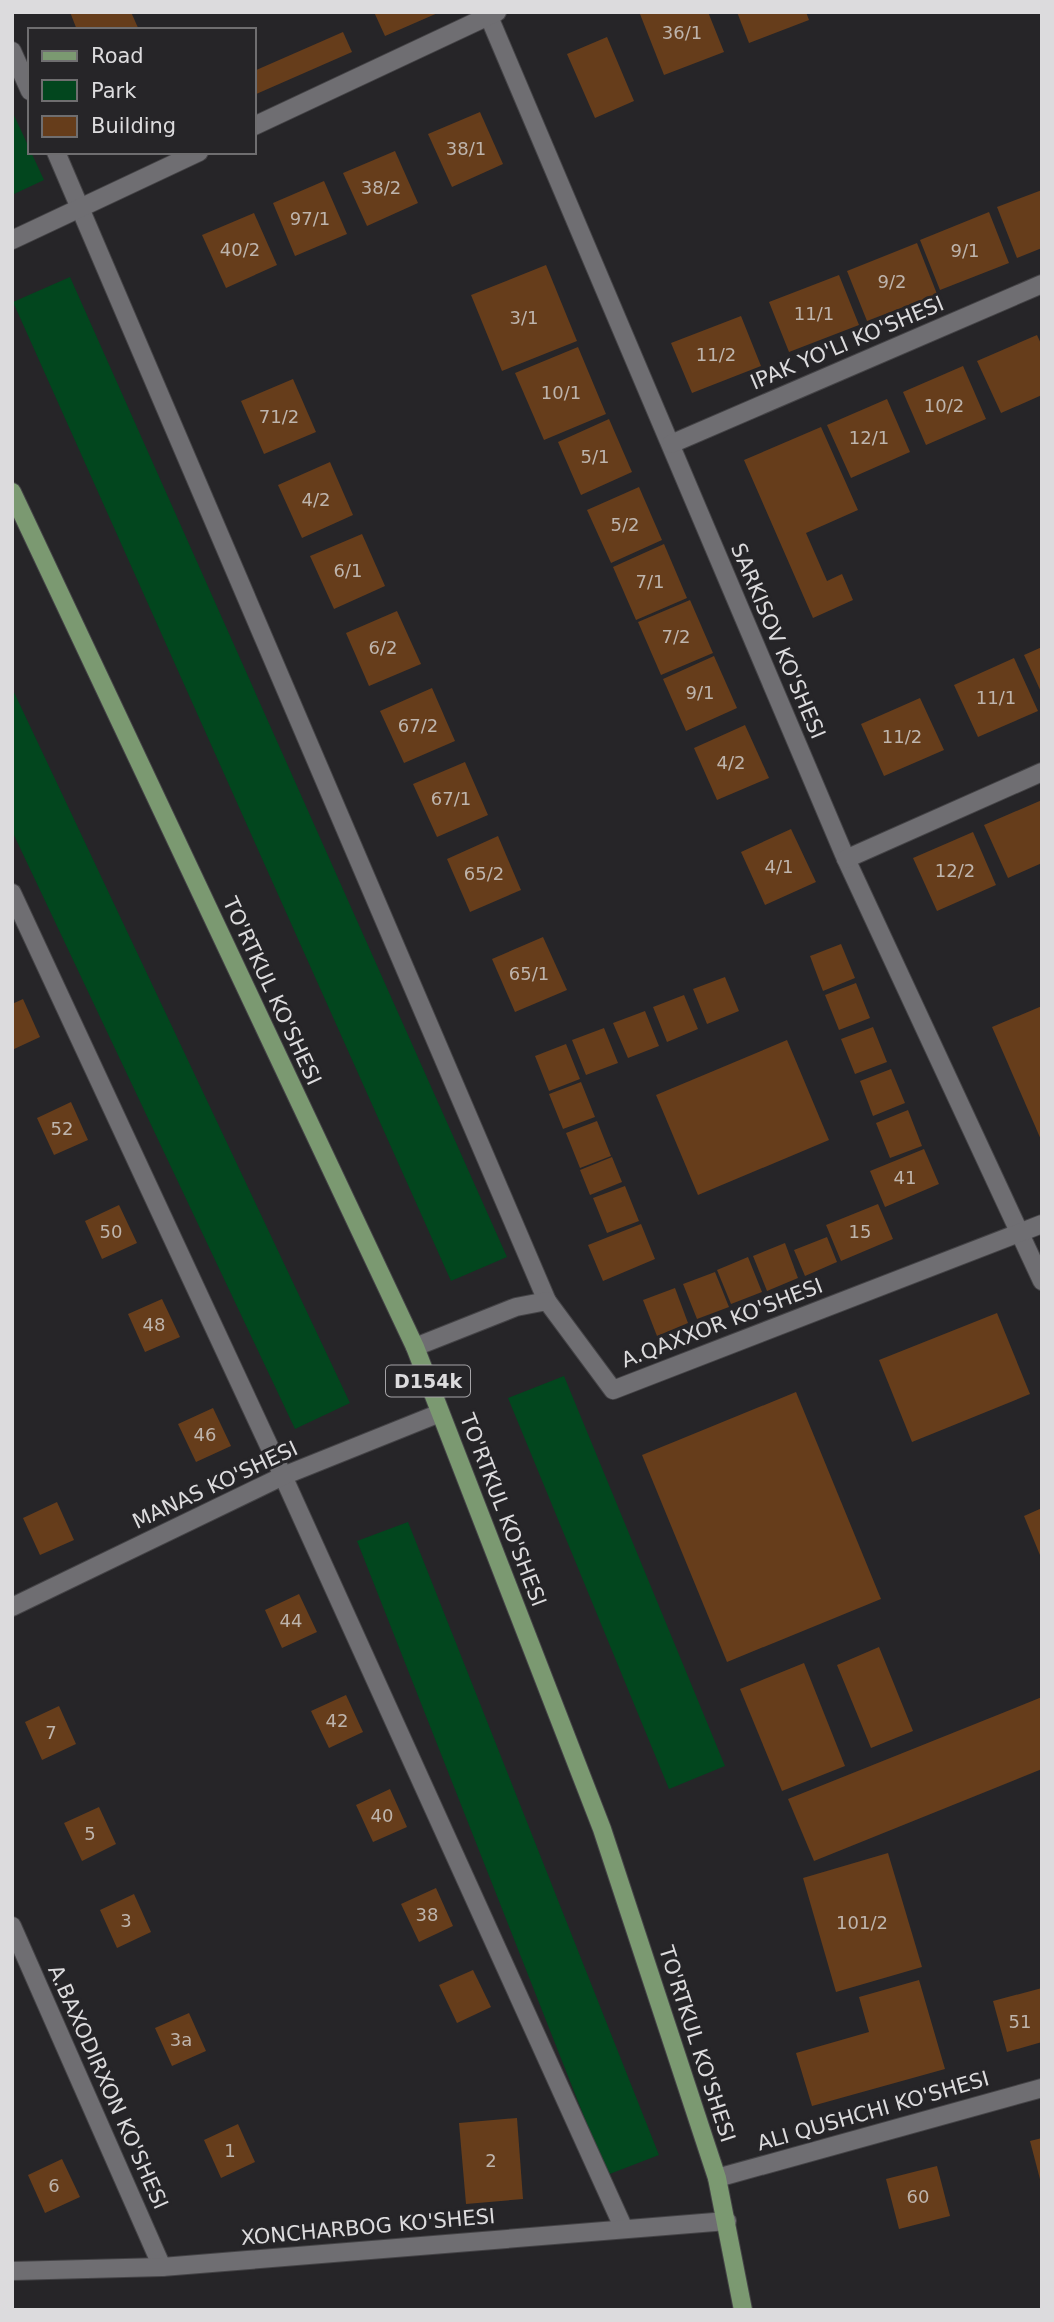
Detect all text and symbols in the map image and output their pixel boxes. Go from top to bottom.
house number: 36/1 [662,22,702,43]
legend [28,28,256,154]
text: Road [91,44,144,68]
text: Park [91,79,137,103]
text: Building [91,114,176,138]
house number: 38/1 [446,138,486,159]
house number: 38/2 [361,177,401,198]
house number: 97/1 [290,208,330,229]
house number: 40/2 [220,239,260,260]
house number: 9/1 [951,240,979,261]
house number: 9/2 [878,271,906,292]
street label: IPAK YO'LI KO'SHESI [747,291,947,395]
house number: 11/1 [794,303,834,324]
house number: 3/1 [510,307,538,328]
house number: 11/2 [696,344,736,365]
house number: 10/1 [541,382,581,403]
house number: 10/2 [924,395,964,416]
house number: 71/2 [259,406,299,427]
house number: 12/1 [849,427,889,448]
house number: 5/1 [581,446,609,467]
house number: 4/2 [302,489,330,510]
house number: 5/2 [611,514,639,535]
street label: SARKISOV KO'SHESI [726,540,830,742]
house number: 6/1 [334,560,362,581]
house number: 7/1 [636,571,664,592]
house number: 7/2 [662,626,690,647]
house number: 6/2 [369,637,397,658]
house number: 9/1 [686,682,714,703]
house number: 11/1 [976,687,1016,708]
house number: 67/2 [398,715,438,736]
house number: 11/2 [882,726,922,747]
house number: 4/2 [717,752,745,773]
house number: 67/1 [431,788,471,809]
house number: 4/1 [765,856,793,877]
house number: 12/2 [935,860,975,881]
house number: 65/2 [464,863,504,884]
street label: TO'RTKUL KO'SHESI [217,892,326,1089]
house number: 65/1 [509,963,549,984]
house number: 52 [51,1118,73,1139]
house number: 41 [894,1167,916,1188]
house number: 50 [100,1221,122,1242]
house number: 15 [849,1221,871,1242]
street label: A.QAXXOR KO'SHESI [618,1274,826,1372]
house number: 48 [143,1314,165,1335]
road number: D154k [386,1366,470,1396]
street label: TO'RTKUL KO'SHESI [455,1409,551,1610]
house number: 46 [194,1424,216,1445]
street label: MANAS KO'SHESI [129,1436,301,1534]
house number: 44 [280,1610,302,1631]
house number: 42 [326,1710,348,1731]
house number: 7 [45,1722,57,1743]
house number: 40 [371,1805,393,1826]
house number: 5 [84,1823,96,1844]
house number: 38 [416,1904,438,1925]
house number: 3 [120,1910,132,1931]
house number: 101/2 [836,1912,888,1933]
street label: TO'RTKUL KO'SHESI [654,1942,740,2145]
street label: A.BAXODIRXON KO'SHESI [43,1961,173,2213]
house number: 51 [1009,2011,1031,2032]
house number: 3a [170,2029,192,2050]
street label: ALI QUSHCHI KO'SHESI [754,2066,992,2156]
house number: 1 [224,2140,236,2161]
house number: 2 [485,2150,497,2171]
house number: 6 [48,2175,60,2196]
house number: 60 [907,2186,929,2207]
street label: XONCHARBOG KO'SHESI [240,2204,496,2250]

